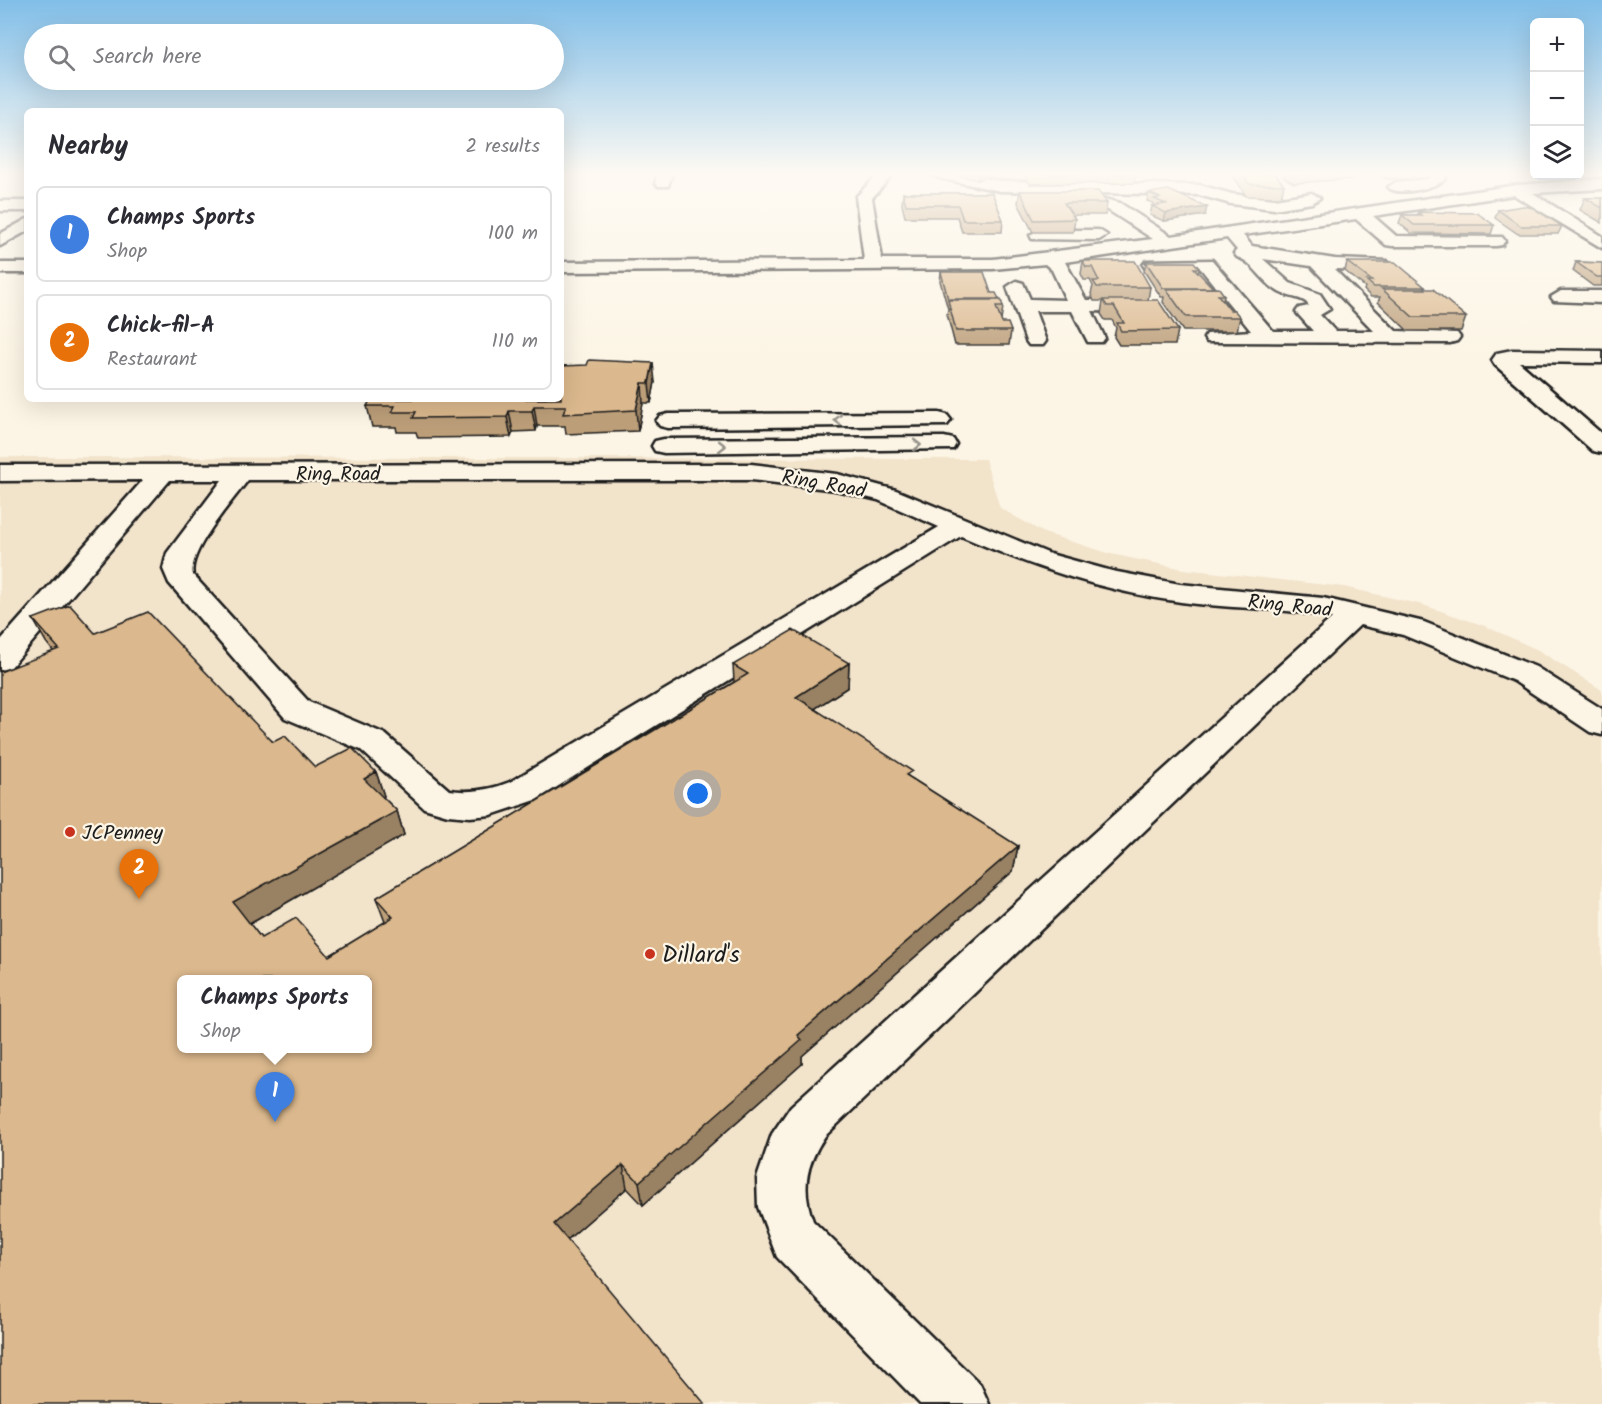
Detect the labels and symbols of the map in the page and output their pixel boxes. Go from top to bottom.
one-way arrow [834,414,843,426]
one-way arrow [913,439,922,451]
one-way arrow [718,440,727,452]
street label: Ring Road [296,459,381,491]
street label: Ring Road [779,462,869,508]
street label: Ring Road [1246,587,1335,627]
your location [683,779,712,808]
place label: JCPenney [82,818,164,850]
marker: JCPenney [63,825,77,839]
pin: 2 [120,850,158,899]
place label: Dillard's [662,936,740,975]
marker: Dillard's [643,947,657,961]
pin: 1 [256,1072,294,1122]

